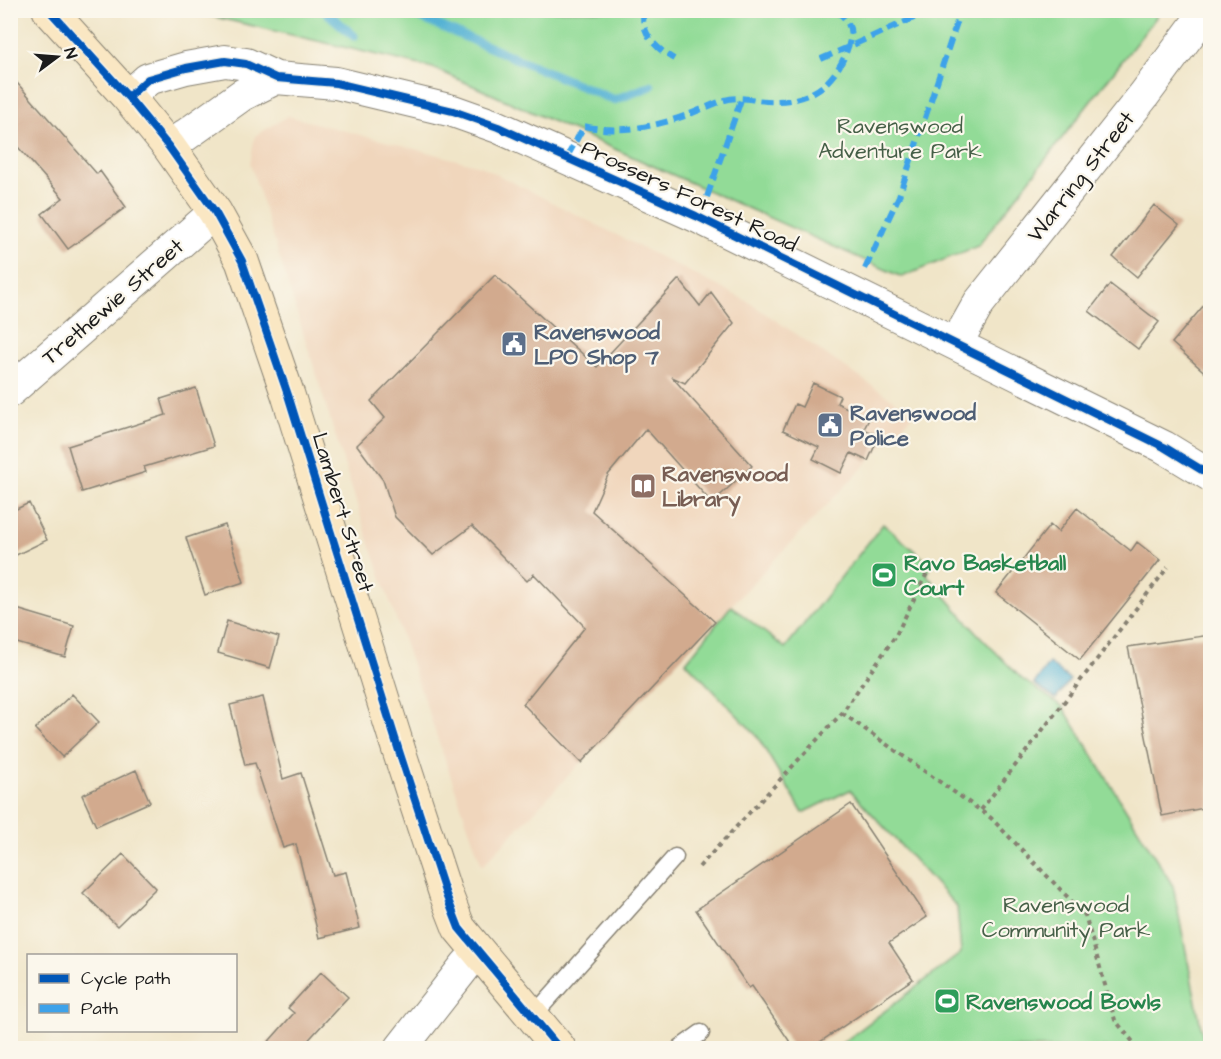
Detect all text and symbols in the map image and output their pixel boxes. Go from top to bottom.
north arrow [27,27,87,87]
text: N [59,45,82,61]
street label: Warring Street [1020,105,1143,250]
park label: Ravenswood Adventure Park [818,111,982,167]
street label: Prossers Forest Road [576,133,803,260]
street label: Trethewie Street [35,232,191,373]
place label: Ravenswood LPO Shop 7 [534,317,661,373]
public building icon: Ravenswood LPO Shop 7 [499,329,529,359]
place label: Ravenswood Police [850,398,977,454]
public building icon: Ravenswood Police [815,410,845,440]
street label: Lambert Street [304,429,382,596]
place label: Ravenswood Library [662,459,789,517]
library icon: Ravenswood Library [628,471,658,501]
place label: Ravo Basketball Court [904,548,1067,604]
sports icon: Ravo Basketball Court [869,560,899,590]
park label: Ravenswood Community Park [982,890,1151,947]
legend [27,954,237,1032]
text: Cycle path [81,966,170,992]
sports icon: Ravenswood Bowls [932,986,962,1016]
place label: Ravenswood Bowls [966,987,1161,1018]
text: Path [81,996,118,1021]

